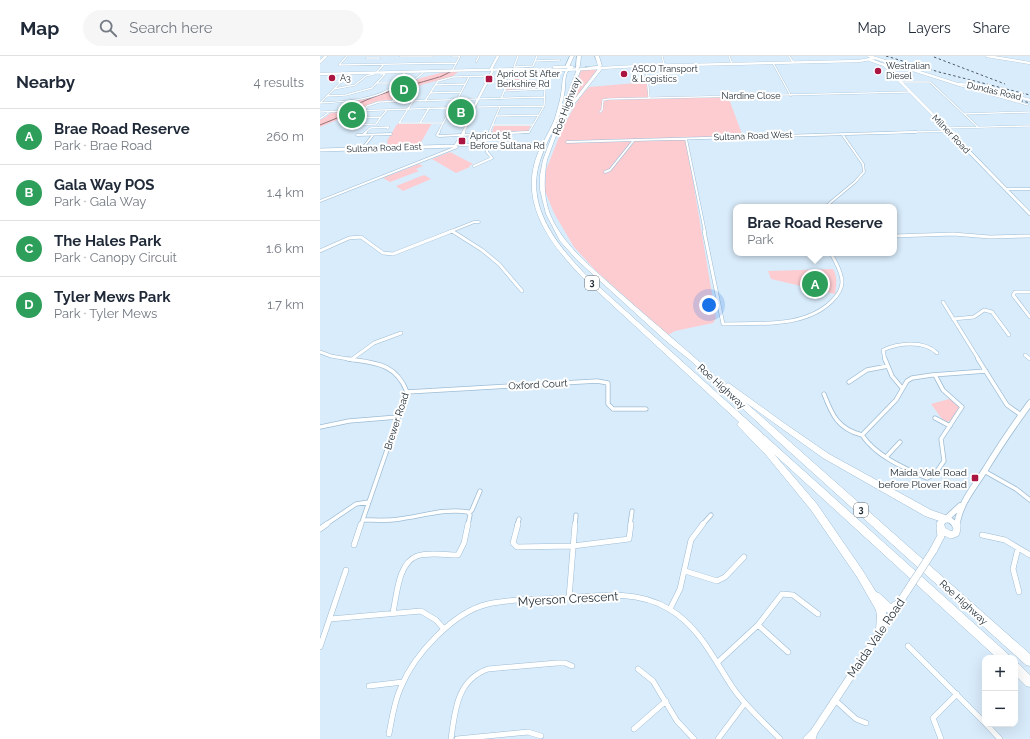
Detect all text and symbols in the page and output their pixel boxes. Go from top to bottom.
search box [83,10,363,46]
text: Map [20,17,59,39]
icon: search [97,17,119,39]
text: Search here [129,19,213,37]
text: Map [858,20,886,36]
text: Layers [908,20,951,36]
text: Share [973,20,1010,36]
place label: Westralian Diesel [886,61,930,81]
place label: ASCO Transport & Logistics [632,64,698,84]
marker: Westralian Diesel [873,66,883,76]
place label: Apricot St After Berkshire Rd [497,69,561,89]
marker: ASCO Transport & Logistics [619,69,629,79]
text: Nearby [16,72,75,92]
marker: A3 [327,73,337,83]
place label: A3 [340,73,351,83]
pin: D [391,74,417,104]
marker: Apricot St After Berkshire Rd [484,74,494,84]
text: 4 results [253,75,304,90]
street label: Roe Highway [550,75,583,137]
street label: Dundas Road [966,80,1023,102]
street label: Nardine Close [722,91,781,101]
pin: B [448,97,474,127]
pin: C [339,100,365,130]
street label: Milner Road [930,113,972,156]
text: Brae Road Reserve [54,120,190,138]
text: A [25,129,33,144]
text: 260 m [266,129,304,144]
street label: Sultana Road West [714,130,792,142]
place label: Apricot St Before Sultana Rd [470,131,545,151]
marker: Apricot St Before Sultana Rd [457,136,467,146]
text: Park · Brae Road [54,138,152,153]
street label: Sultana Road East [346,142,422,154]
text: Gala Way POS [54,176,154,194]
text: B [25,185,33,200]
text: 1.4 km [267,185,304,200]
text: Park · Gala Way [54,194,146,209]
popup [733,204,897,256]
text: Brae Road Reserve [747,214,883,232]
text: The Hales Park [54,232,161,250]
text: Park [747,232,774,247]
text: C [25,241,33,256]
text: 1.6 km [266,241,304,256]
text: Park · Canopy Circuit [54,250,177,265]
pin: A [802,269,828,299]
road number: 3 [585,276,599,290]
text: Tyler Mews Park [54,288,171,306]
your location [699,295,719,315]
text: D [24,297,34,312]
text: 1.7 km [267,297,304,312]
text: Park · Tyler Mews [54,306,157,321]
street label: Roe Highway [695,362,748,411]
street label: Oxford Court [508,377,569,392]
street label: Brewer Road [382,391,411,451]
place label: Maida Vale Road before Plover Road [879,467,967,490]
marker: Maida Vale Road before Plover Road [970,473,980,483]
road number: 3 [854,503,868,517]
street label: Roe Highway [937,578,990,627]
street label: Myerson Crescent [517,589,619,609]
street label: Maida Vale Road [844,596,908,680]
map controls [982,655,1018,727]
button: + [982,655,1018,691]
button: − [982,691,1018,727]

